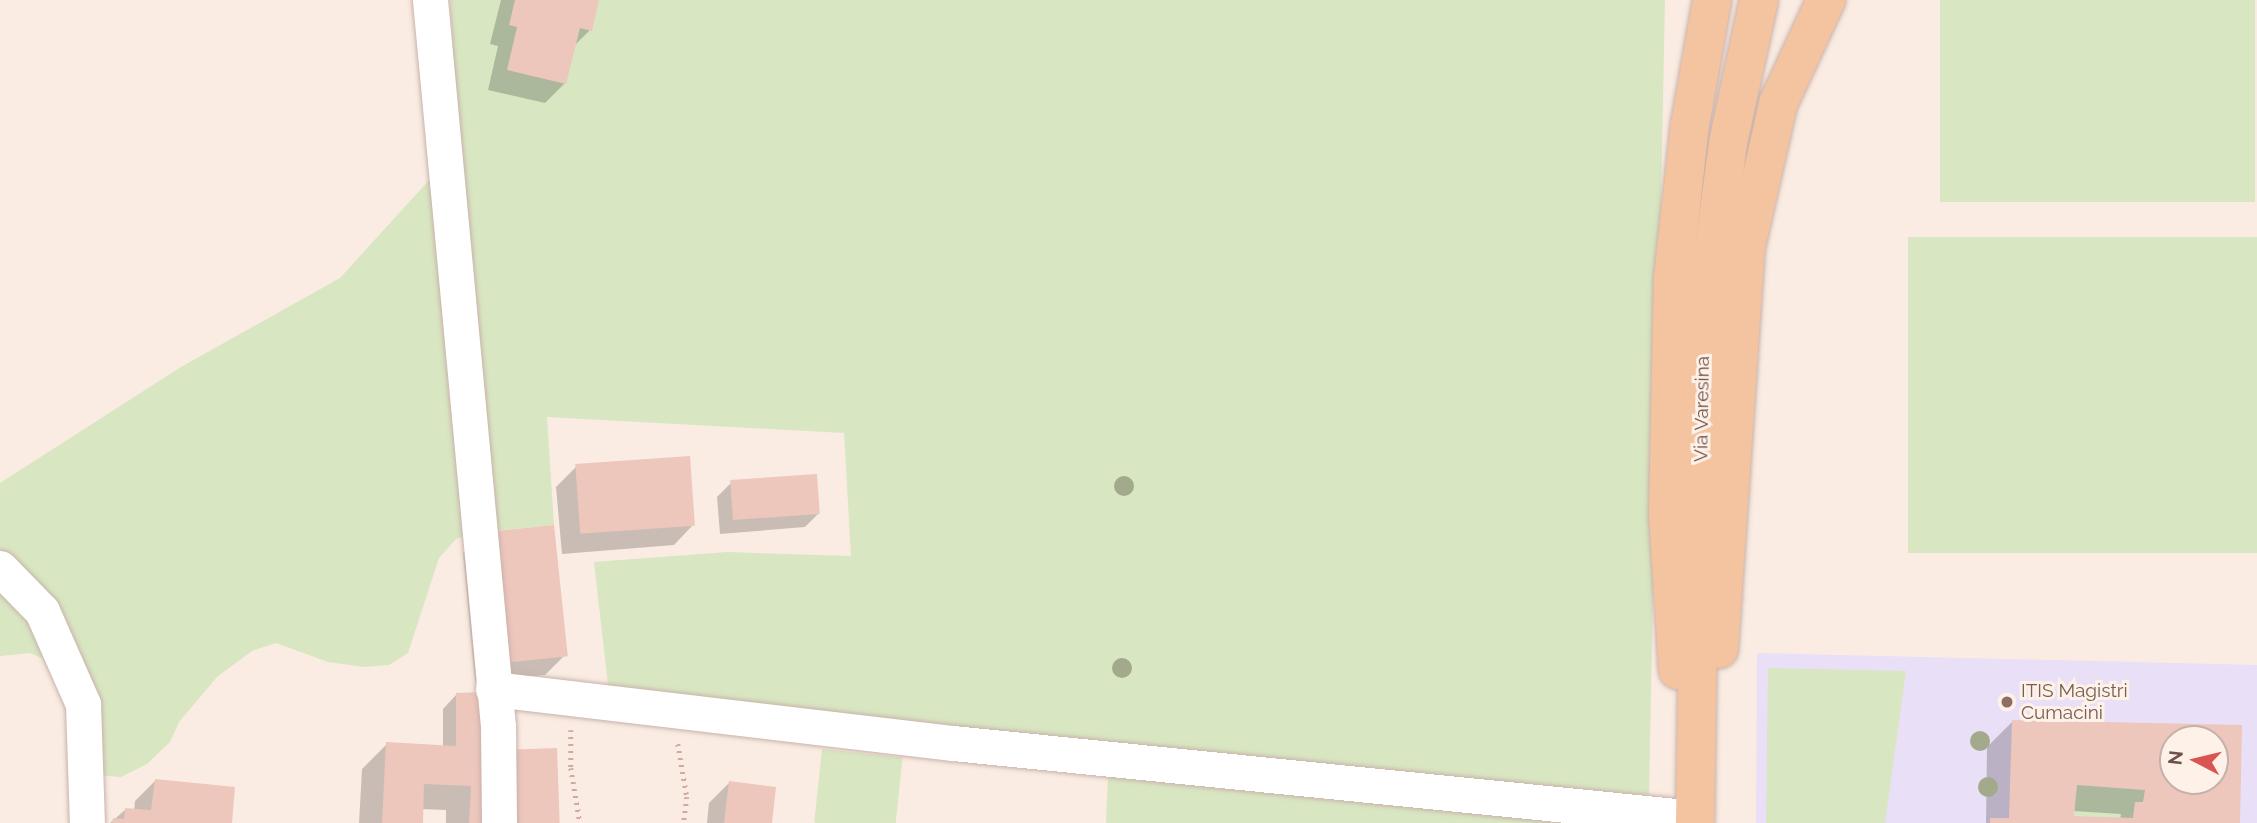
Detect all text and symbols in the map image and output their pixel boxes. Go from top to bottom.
street label: Via Varesina [1690,355,1714,463]
place label: ITIS Magistri Cumacini [2021,680,2128,724]
marker: ITIS Magistri Cumacini [1999,694,2015,710]
north arrow [2159,725,2229,795]
text: N [2163,749,2187,766]

